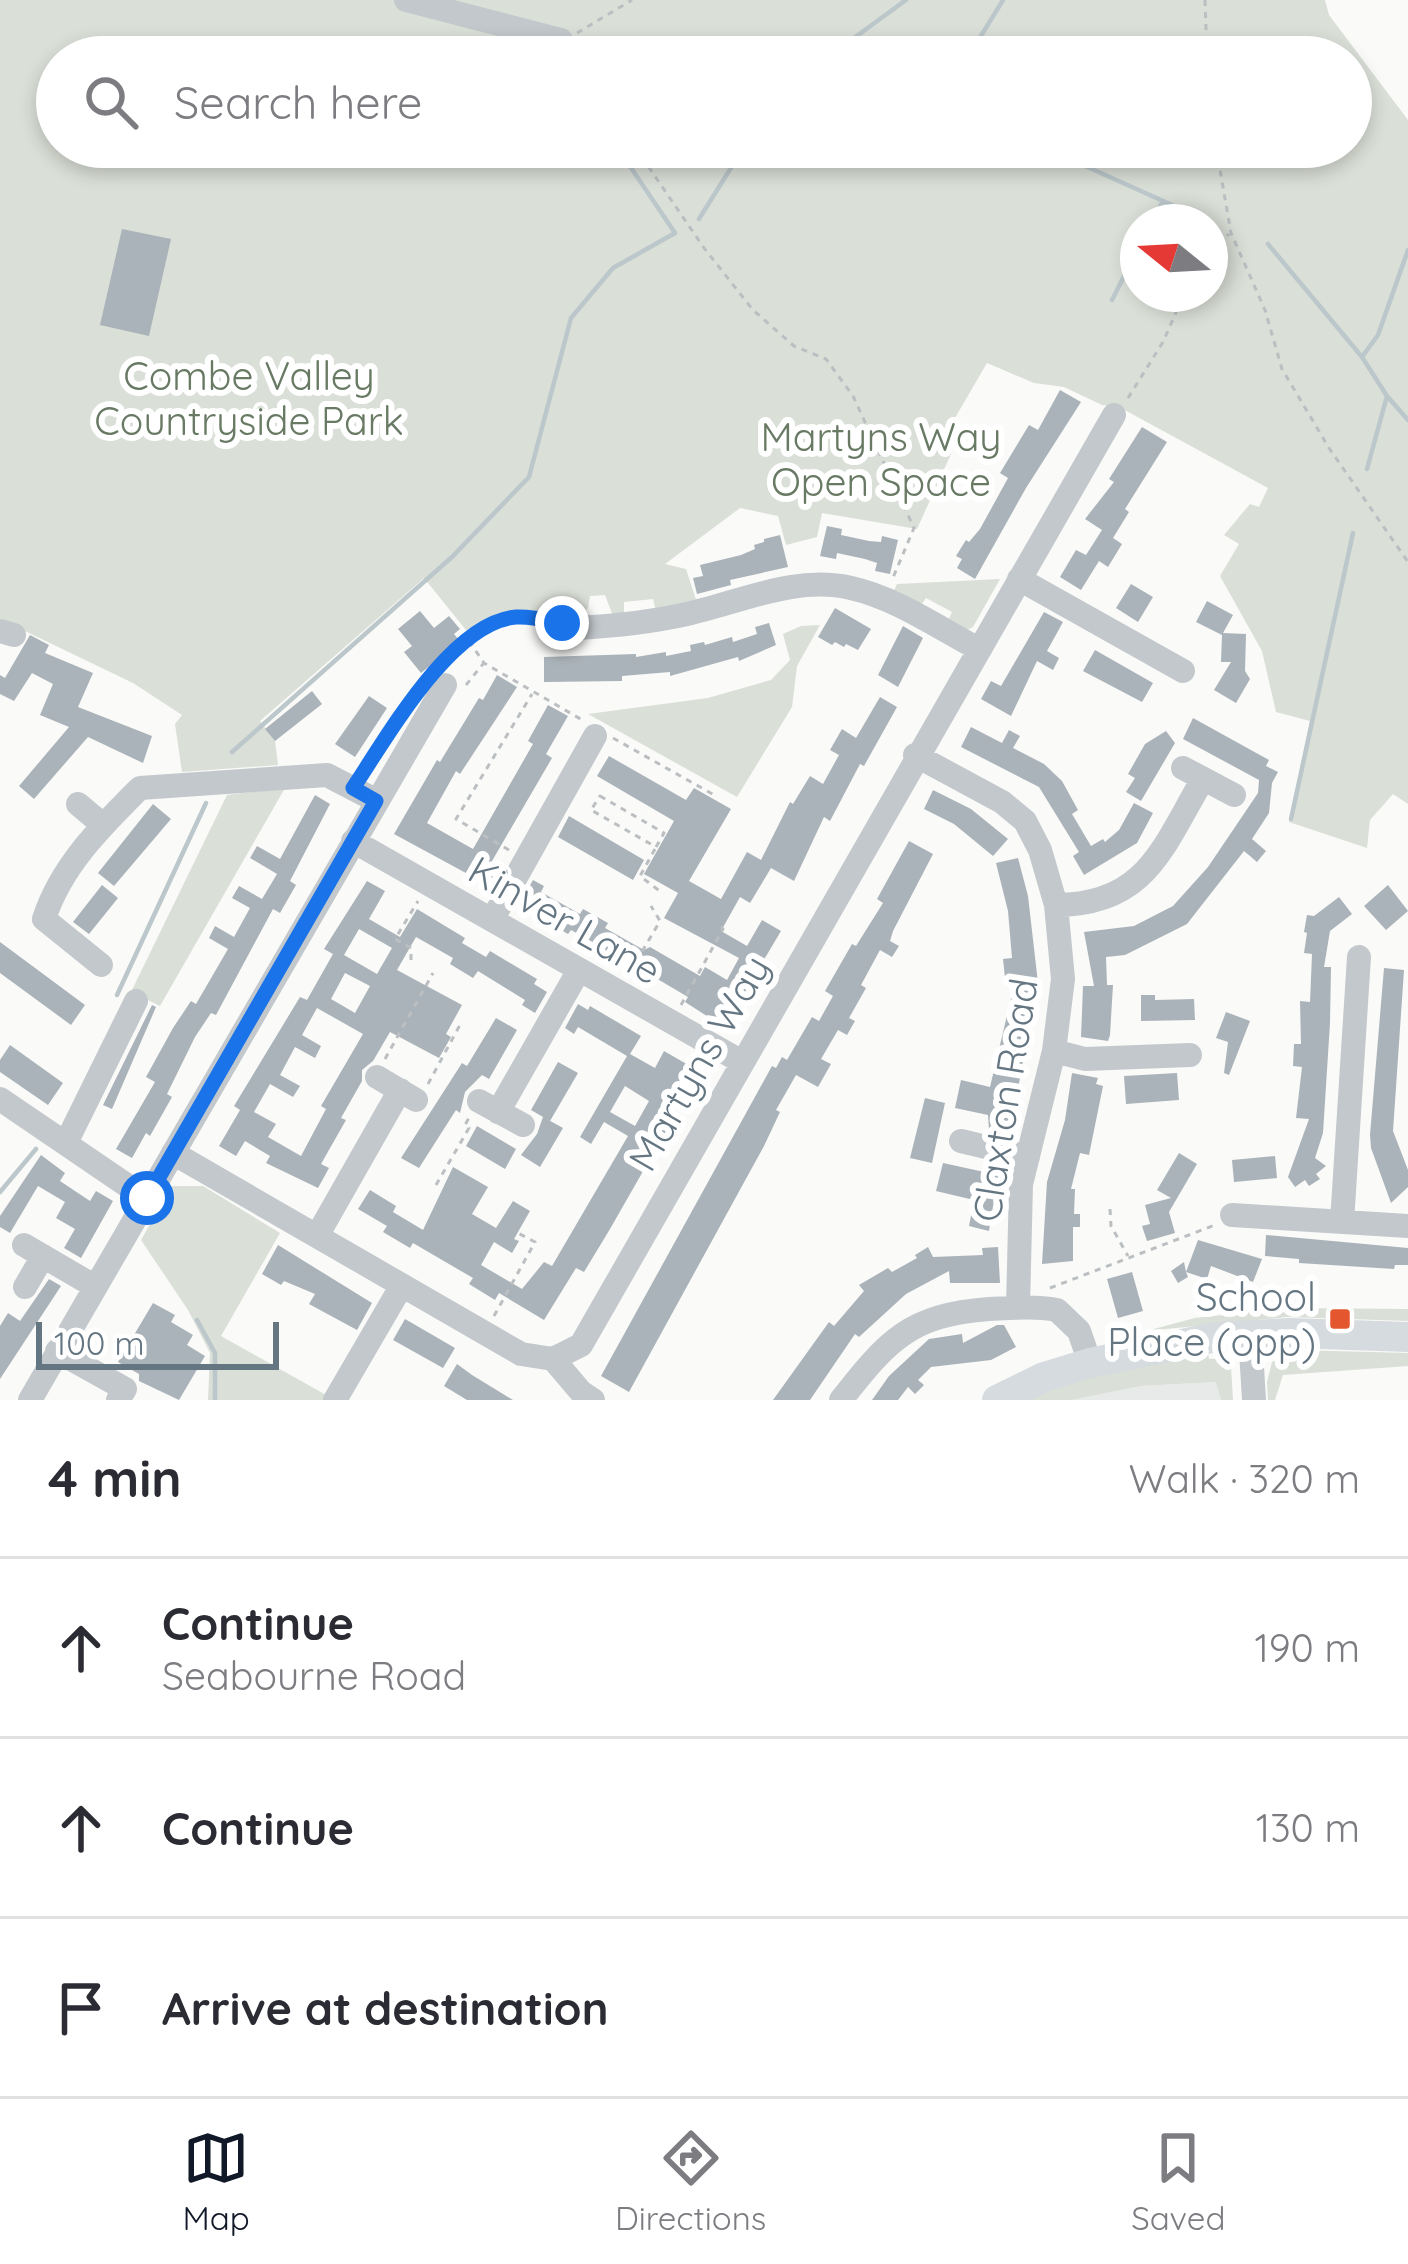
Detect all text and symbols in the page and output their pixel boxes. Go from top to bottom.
search box [36,36,1372,168]
icon: search [78,69,144,135]
text: Search here [174,74,422,130]
north arrow [1120,204,1228,312]
park label: Combe Valley Countryside Park [94,351,404,445]
park label: Martyns Way Open Space [761,412,1001,506]
route end [535,596,589,650]
street label: Kinver Lane [460,845,670,994]
street label: Martyns Way [617,946,780,1179]
street label: Claxton Road [961,975,1048,1225]
route start [120,1171,174,1225]
place label: School Place (opp) [1107,1272,1316,1366]
marker: School Place (opp) [1327,1306,1353,1332]
scale bar [36,1316,279,1369]
text: 100 m [54,1322,145,1363]
text: 4 min [48,1446,182,1510]
text: Walk · 320 m [1129,1454,1360,1503]
text: Continue [162,1595,354,1651]
icon: ahead [48,1615,114,1681]
text: 190 m [1254,1623,1360,1672]
text: Seabourne Road [162,1651,466,1700]
icon: ahead [48,1795,114,1861]
text: Continue [162,1800,354,1856]
text: 130 m [1256,1803,1360,1852]
icon: arrive [48,1975,114,2041]
text: Arrive at destination [162,1980,608,2036]
tab: Map [183,2125,250,2238]
tab: Directions [615,2125,766,2238]
tab: Saved [1131,2125,1225,2238]

